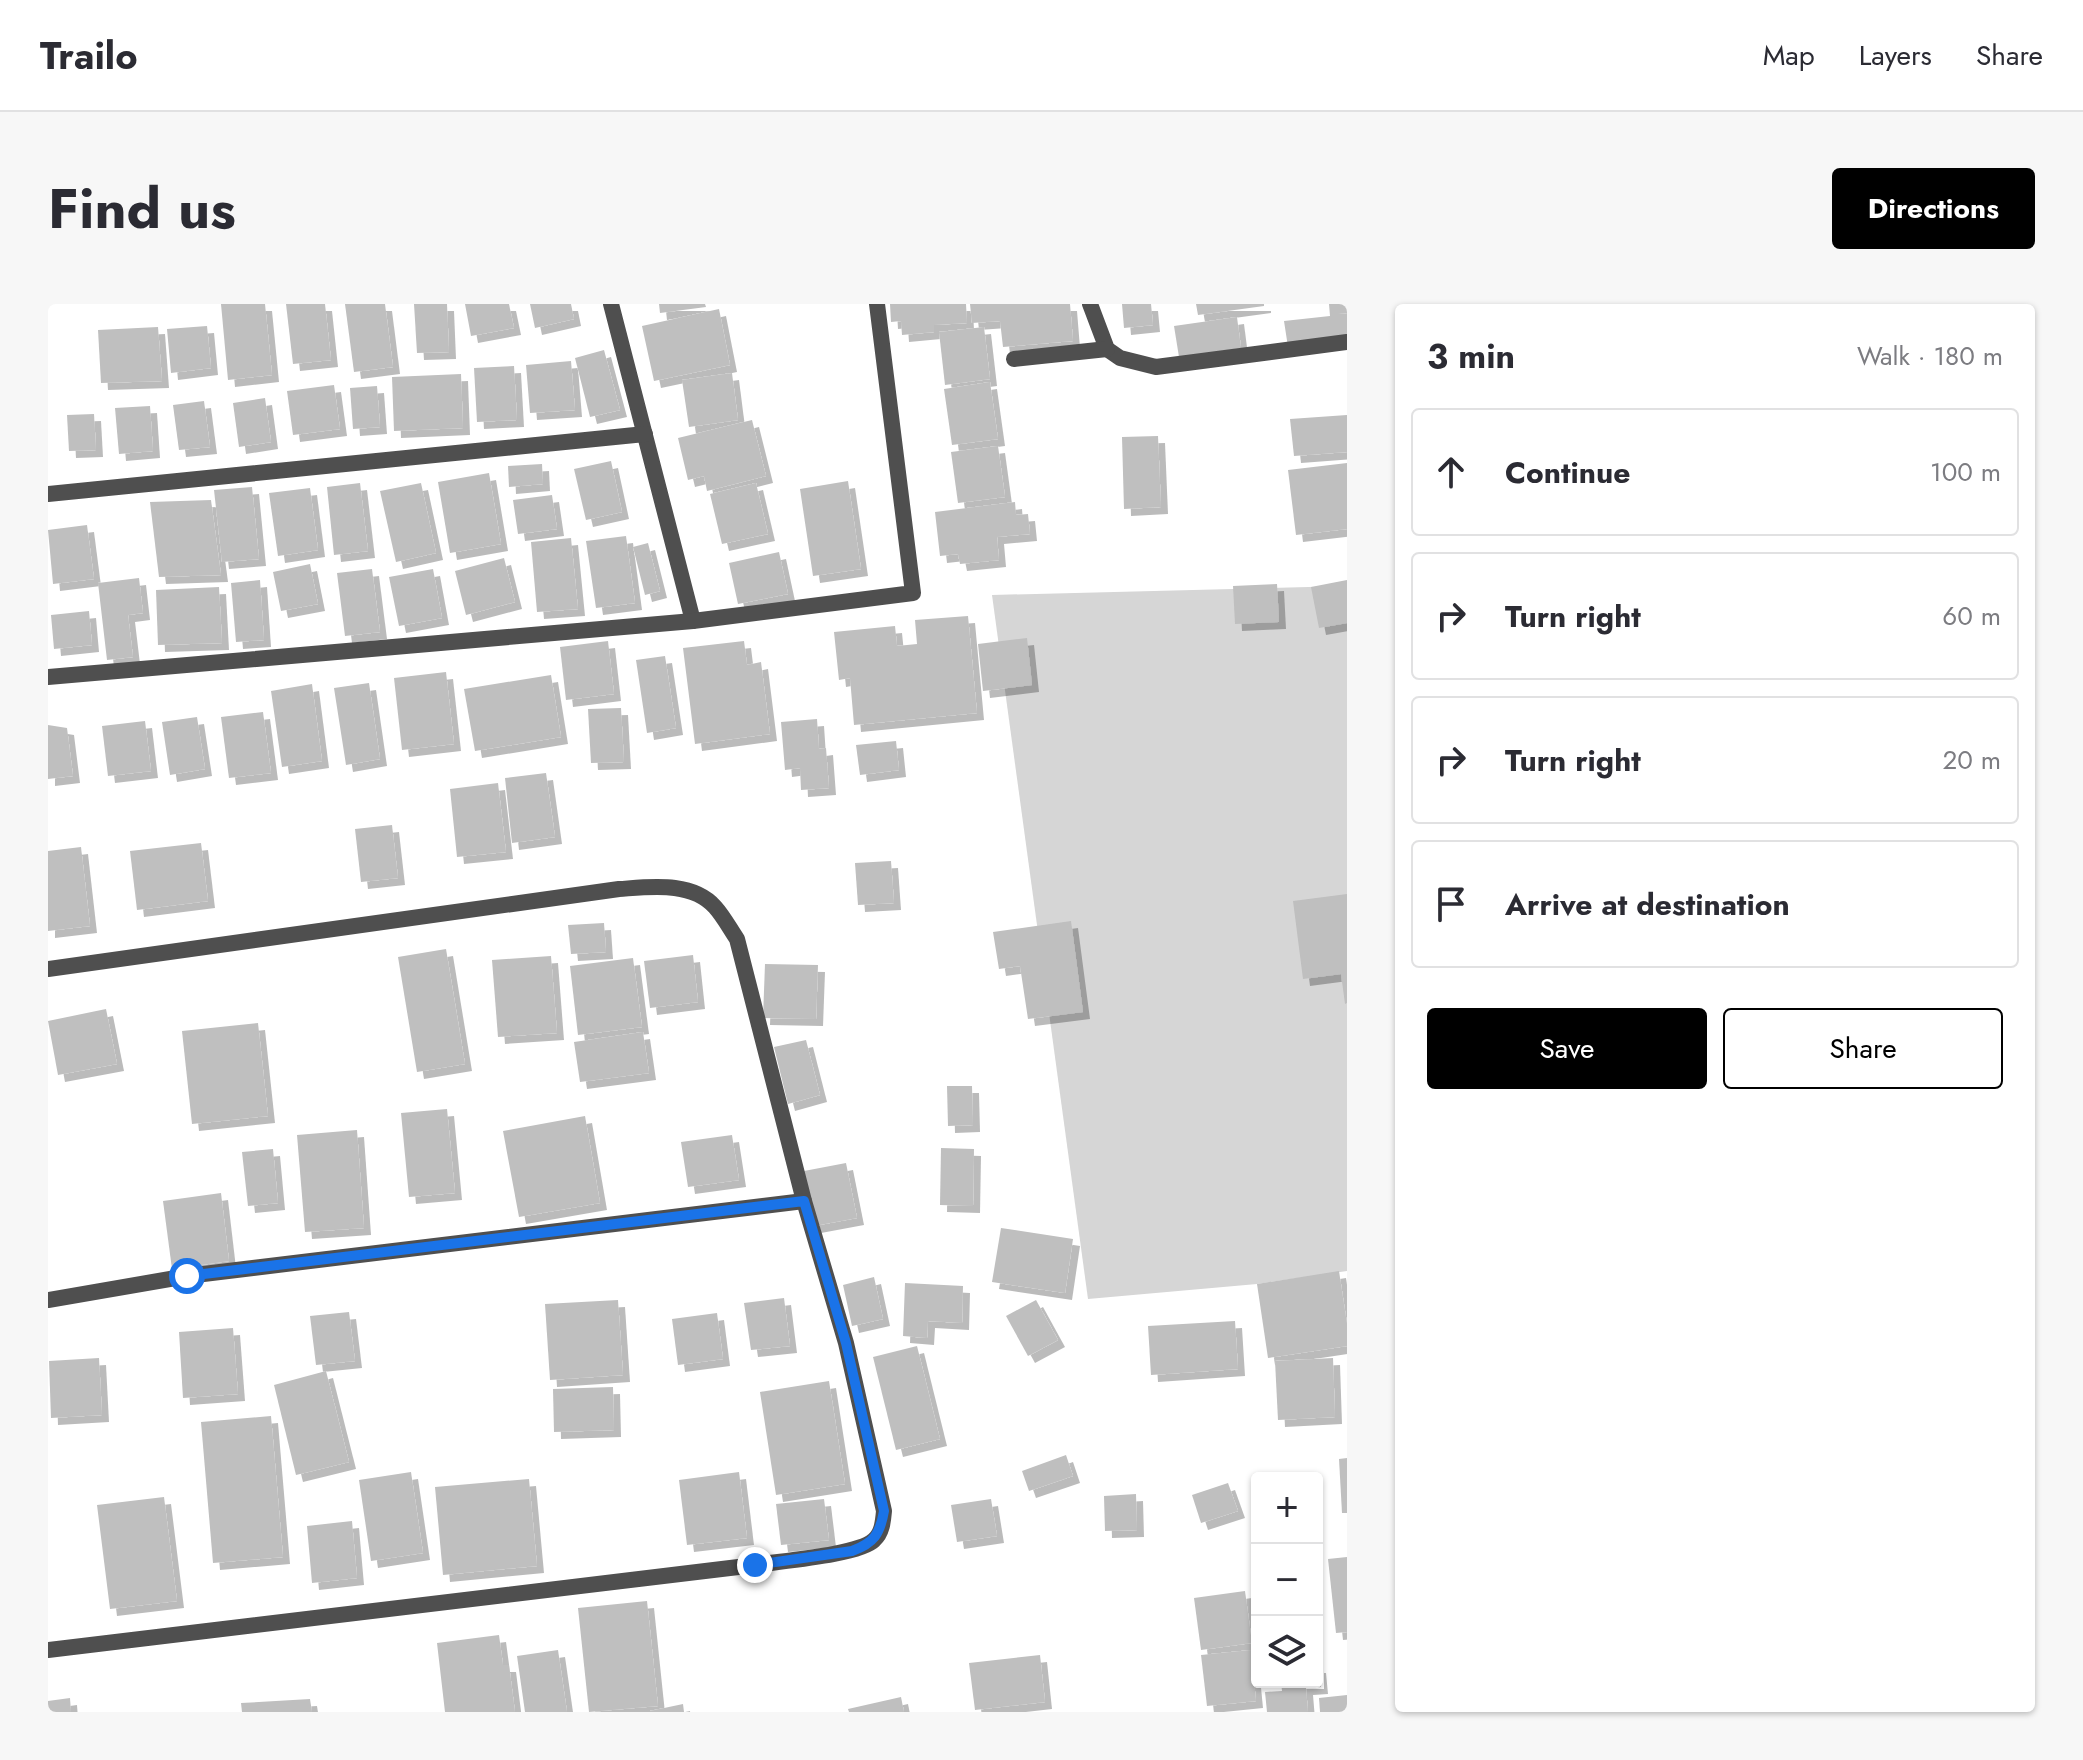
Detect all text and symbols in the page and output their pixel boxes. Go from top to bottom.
text: Trailo [40,28,138,83]
text: Map [1763,35,1815,76]
text: Layers [1859,35,1932,76]
text: Share [1976,35,2043,76]
text: Find us [48,168,236,249]
button: Directions [1832,168,2035,249]
text: 3 min [1427,332,1515,381]
text: Walk · 180 m [1857,337,2003,375]
icon: ahead [1429,450,1473,494]
text: Continue [1505,451,1631,494]
text: 100 m [1930,453,2001,491]
icon: right [1429,594,1473,638]
text: Turn right [1505,595,1641,638]
text: 60 m [1942,597,2001,635]
icon: right [1429,738,1473,782]
text: Turn right [1505,739,1641,782]
text: 20 m [1943,741,2001,779]
icon: arrive [1429,882,1473,926]
text: Arrive at destination [1505,883,1790,926]
button: Save [1427,1008,1707,1089]
button: Share [1723,1008,2003,1089]
route start [169,1258,205,1294]
map controls [1251,1472,1323,1688]
button: + [1251,1472,1323,1544]
button: − [1251,1544,1323,1616]
route end [737,1547,773,1583]
button: layers [1251,1616,1323,1688]

